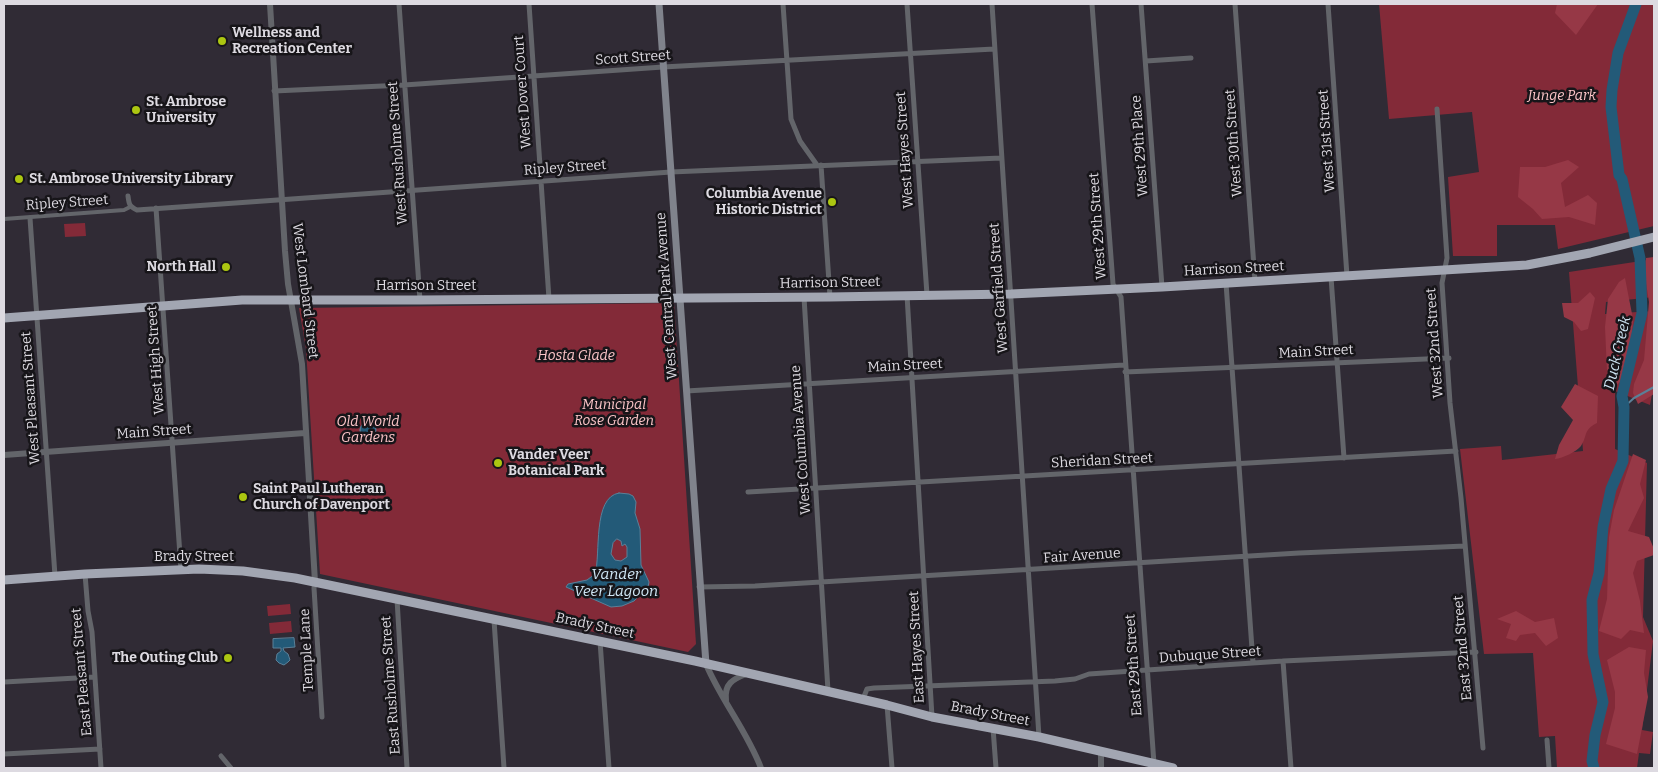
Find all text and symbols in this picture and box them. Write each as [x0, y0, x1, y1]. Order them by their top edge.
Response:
place label: Wellness and Recreation Center [232, 25, 352, 58]
marker: Wellness and Recreation Center [216, 35, 228, 47]
street label: West Dover Court [511, 35, 535, 149]
street label: Scott Street [595, 47, 671, 69]
street label: West Rusholme Street [385, 81, 411, 225]
street label: West 30th Street [1222, 88, 1246, 198]
park label: Junge Park [1528, 88, 1596, 104]
street label: West 31st Street [1315, 89, 1339, 193]
street label: West Hayes Street [893, 91, 917, 209]
place label: St. Ambrose University [146, 94, 226, 126]
street label: West 29th Place [1128, 95, 1152, 197]
marker: St. Ambrose University [130, 104, 142, 116]
street label: Ripley Street [523, 157, 607, 179]
place label: St. Ambrose University Library [29, 171, 233, 187]
street label: West 29th Street [1086, 172, 1110, 280]
marker: St. Ambrose University Library [13, 173, 25, 185]
place label: Columbia Avenue Historic District [706, 186, 822, 218]
street label: Ripley Street [25, 192, 109, 214]
marker: Columbia Avenue Historic District [826, 196, 838, 208]
street label: West Central Park Avenue [653, 212, 681, 380]
street label: West Lombard Street [288, 222, 322, 360]
street label: West Garfield Street [986, 222, 1012, 354]
street label: Harrison Street [1183, 258, 1285, 280]
place label: North Hall [146, 259, 216, 275]
marker: North Hall [220, 261, 232, 273]
street label: Harrison Street [780, 274, 880, 292]
street label: Harrison Street [376, 278, 476, 294]
street label: West 32nd Street [1423, 287, 1447, 399]
street label: West High Street [144, 305, 168, 415]
water label: Duck Creek [1601, 314, 1635, 392]
street label: West Pleasant Street [18, 331, 44, 465]
street label: Main Street [1278, 342, 1354, 362]
park label: Hosta Glade [537, 348, 615, 364]
street label: Main Street [867, 356, 943, 376]
street label: West Columbia Avenue [787, 365, 815, 515]
park label: Municipal Rose Garden [574, 397, 654, 430]
park label: Old World Gardens [336, 414, 400, 447]
street label: Main Street [116, 421, 192, 443]
place label: Vander Veer Botanical Park [508, 447, 604, 480]
street label: Sheridan Street [1051, 450, 1153, 472]
marker: Vander Veer Botanical Park [492, 457, 504, 469]
place label: Saint Paul Lutheran Church of Davenport [253, 481, 390, 514]
marker: Saint Paul Lutheran Church of Davenport [237, 491, 249, 503]
street label: Fair Avenue [1043, 545, 1121, 567]
street label: Brady Street [154, 549, 234, 565]
water label: Vander Veer Lagoon [574, 566, 658, 601]
street label: East Hayes Street [906, 590, 928, 704]
street label: East 32nd Street [1450, 595, 1476, 701]
street label: East Pleasant Street [68, 607, 96, 737]
street label: Temple Lane [296, 608, 318, 692]
street label: Brady Street [554, 609, 636, 643]
street label: East 29th Street [1122, 613, 1146, 717]
street label: East Rusholme Street [378, 615, 404, 755]
street label: Dubuque Street [1158, 643, 1262, 667]
place label: The Outing Club [112, 650, 218, 666]
marker: The Outing Club [222, 652, 234, 664]
street label: Brady Street [949, 698, 1031, 730]

